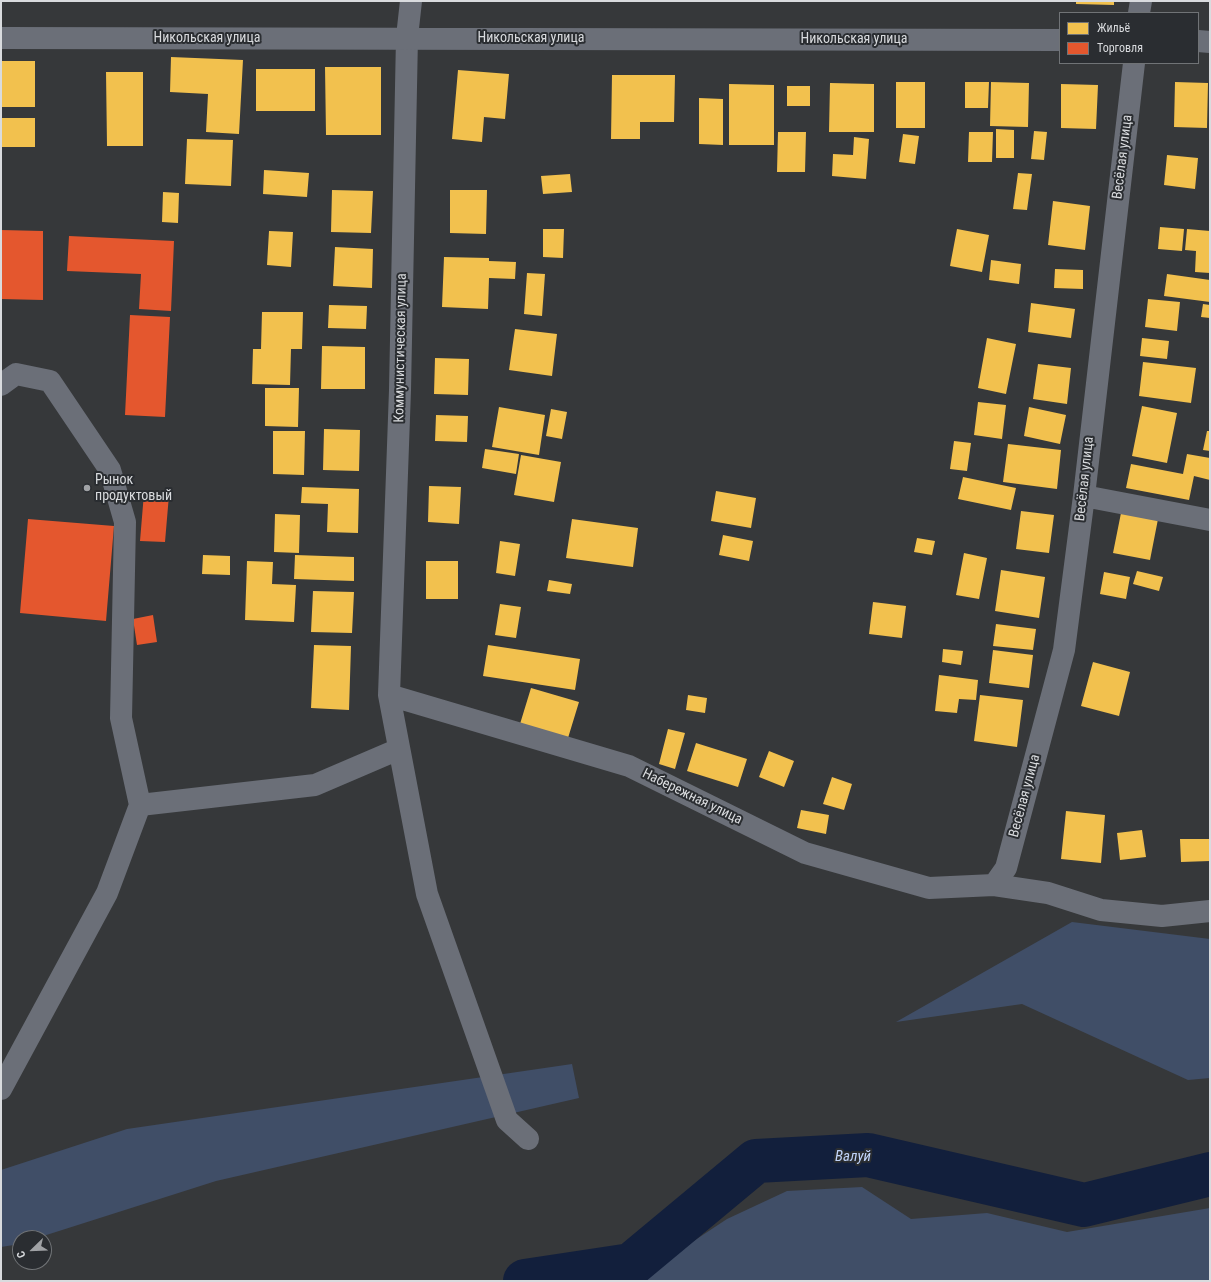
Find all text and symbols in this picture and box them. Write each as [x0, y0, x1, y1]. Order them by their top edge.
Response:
legend [1059, 12, 1199, 64]
text: Жильё [1097, 21, 1130, 35]
street label: Никольская улица [154, 30, 260, 46]
street label: Никольская улица [478, 30, 584, 46]
street label: Никольская улица [801, 31, 907, 47]
text: Торговля [1097, 41, 1143, 55]
street label: Весёлая улица [1109, 114, 1137, 200]
street label: Коммунистическая улица [391, 273, 411, 423]
street label: Весёлая улица [1072, 436, 1098, 522]
place label: Рынок продуктовый [95, 472, 172, 504]
marker: Рынок продуктовый [82, 483, 92, 493]
street label: Весёлая улица [1006, 753, 1044, 839]
street label: Набережная улица [639, 766, 745, 828]
water label: Валуй [835, 1148, 871, 1166]
north arrow [12, 1230, 52, 1270]
text: С [14, 1249, 29, 1260]

